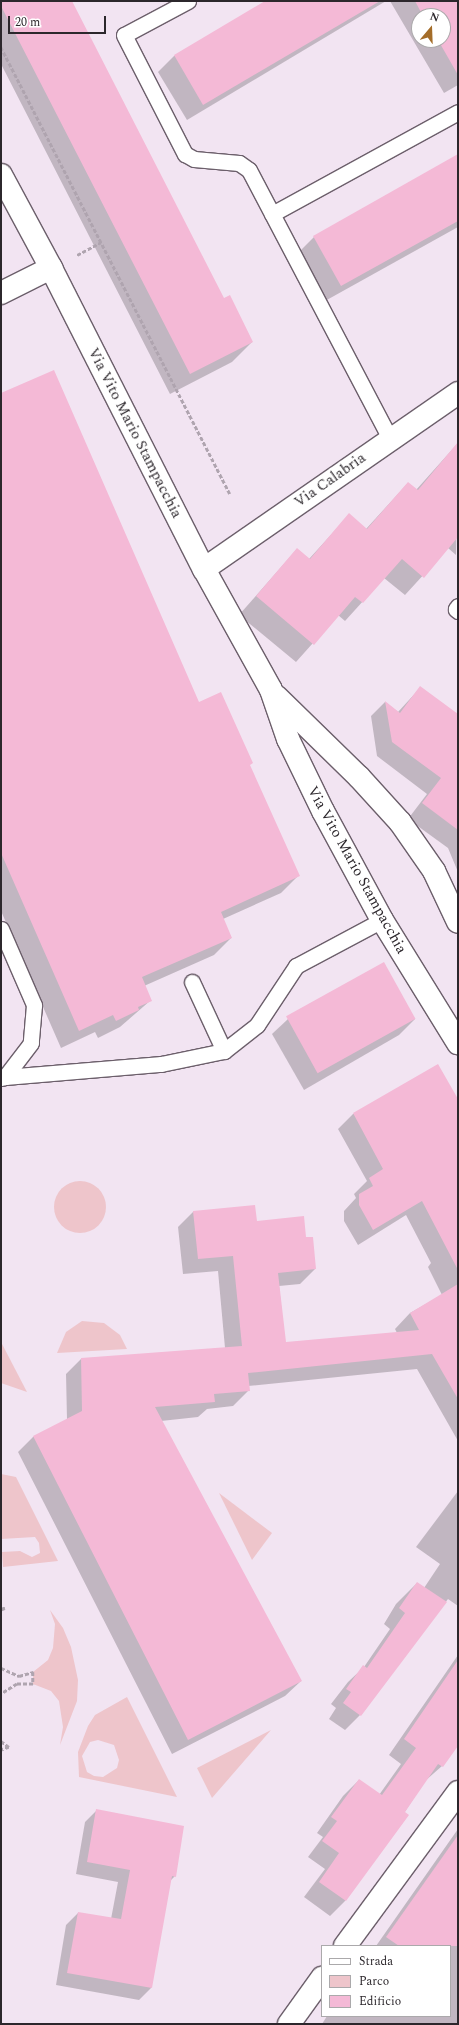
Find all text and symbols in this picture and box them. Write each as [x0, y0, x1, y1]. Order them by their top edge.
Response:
scale bar [10, 8, 108, 34]
north arrow [411, 8, 451, 48]
text: N [428, 8, 442, 27]
text: 20 m [15, 13, 40, 32]
street label: Via Vito Mario Stampacchia [84, 345, 186, 521]
street label: Via Calabria [291, 449, 369, 511]
street label: Via Vito Mario Stampacchia [303, 783, 411, 957]
legend [321, 1945, 451, 2017]
text: Strada [359, 1952, 393, 1971]
text: Parco [359, 1972, 389, 1991]
text: Edificio [359, 1992, 401, 2011]

